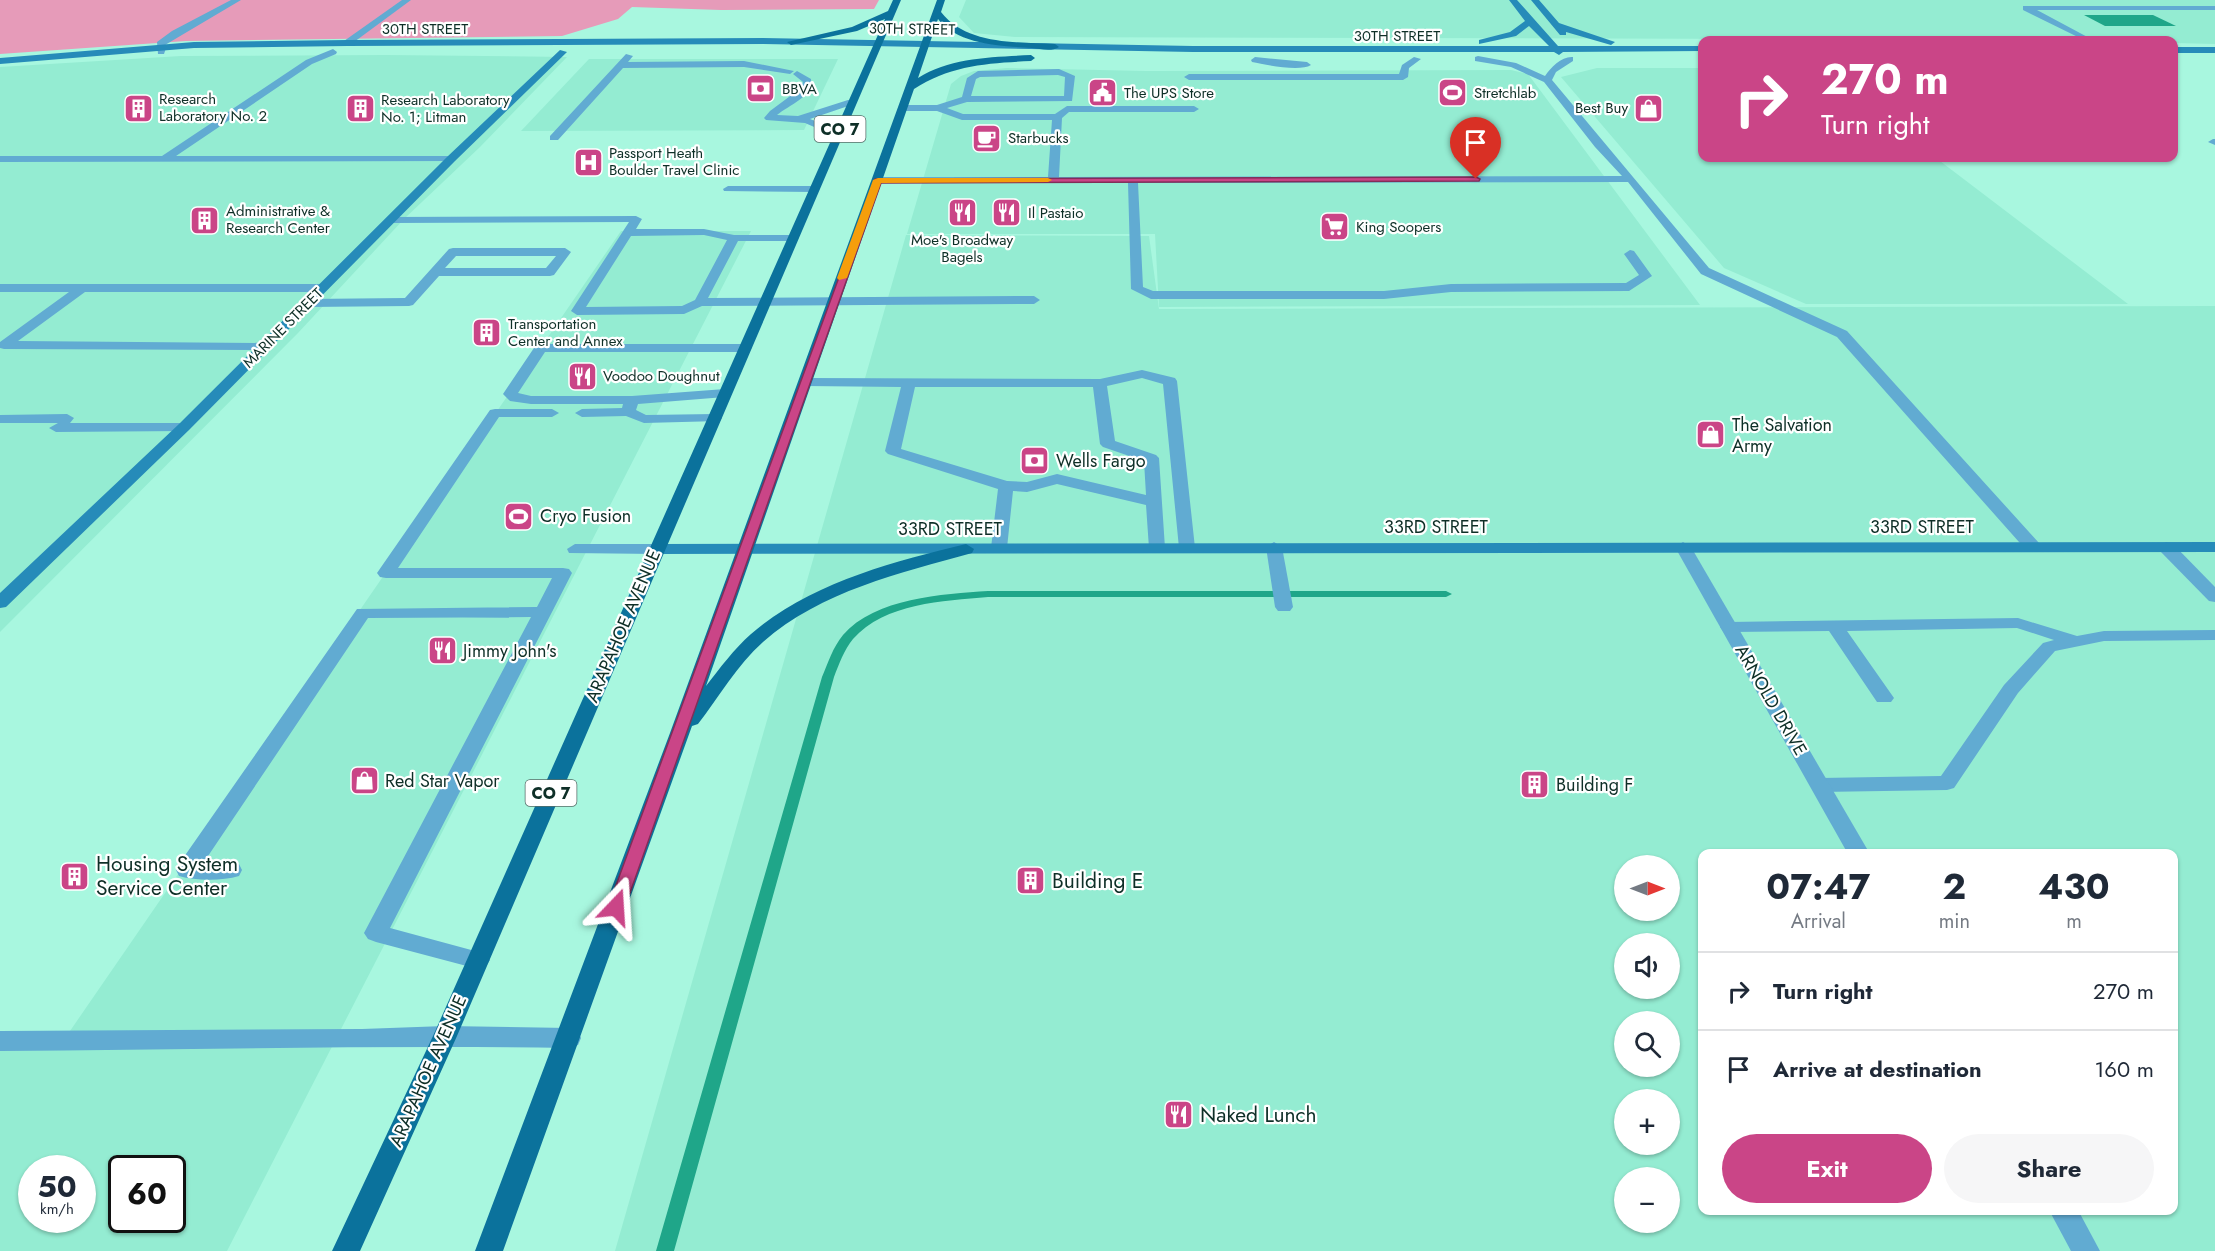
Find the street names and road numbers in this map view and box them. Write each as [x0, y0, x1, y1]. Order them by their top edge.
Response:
street label: 30TH STREET [869, 17, 955, 41]
street label: 30TH STREET [382, 18, 468, 40]
street label: 30TH STREET [1354, 25, 1440, 47]
road number: CO 7 [814, 116, 866, 142]
street label: MARINE STREET [238, 283, 328, 373]
street label: 33RD STREET [1384, 514, 1489, 540]
street label: 33RD STREET [1870, 514, 1975, 540]
street label: 33RD STREET [898, 516, 1003, 542]
street label: ARAPAHOE AVENUE [579, 546, 667, 706]
street label: ARNOLD DRIVE [1729, 640, 1813, 760]
road number: CO 7 [526, 780, 576, 806]
street label: ARAPAHOE AVENUE [383, 991, 473, 1151]

